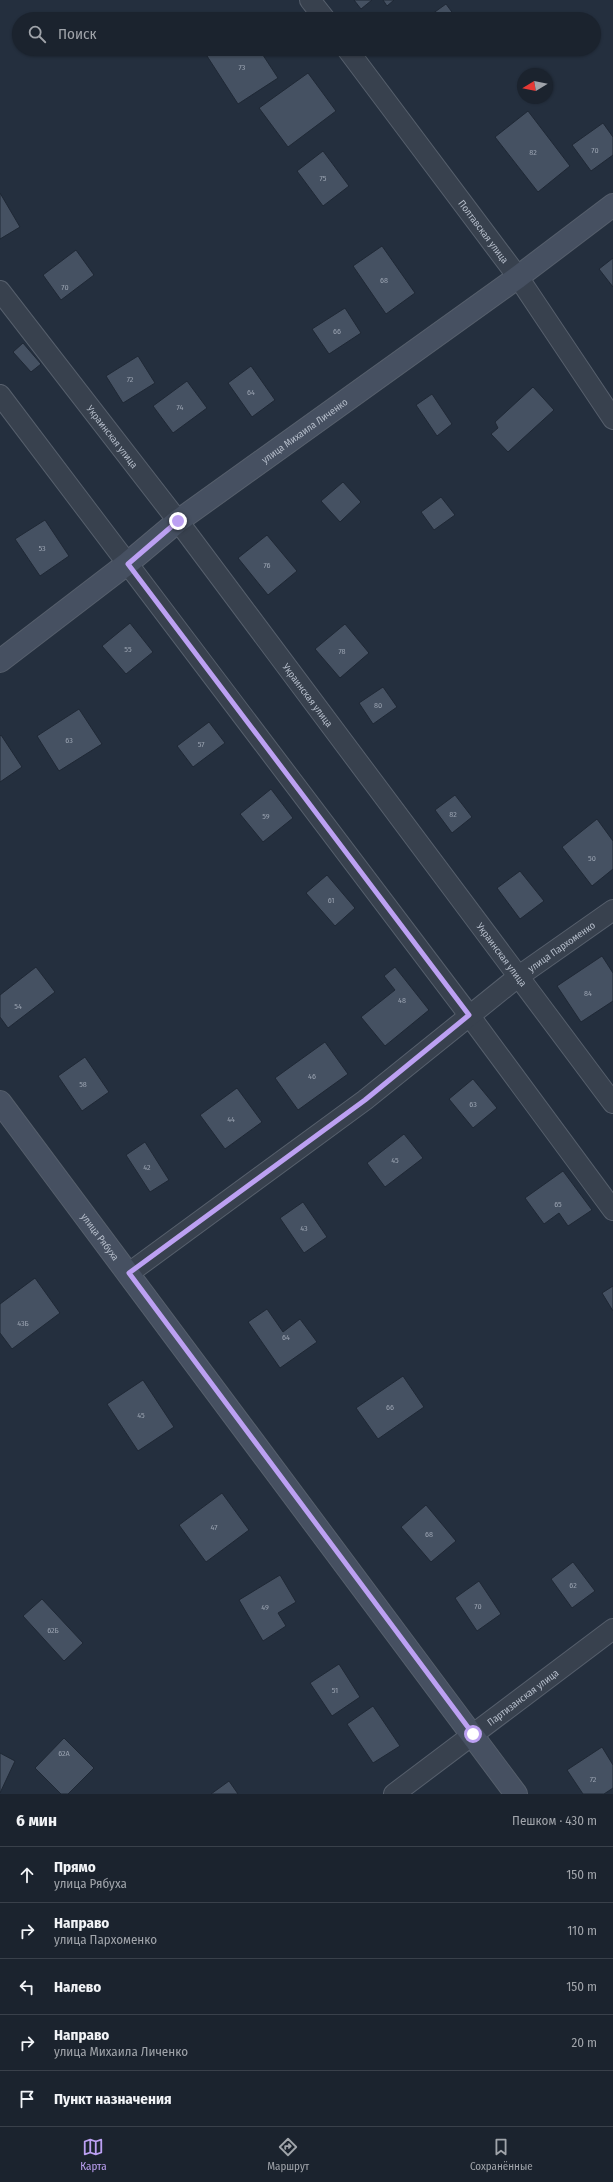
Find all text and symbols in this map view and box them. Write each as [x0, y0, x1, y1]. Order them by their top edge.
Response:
search box [12, 12, 601, 56]
icon: search [26, 23, 48, 45]
text: Поиск [58, 25, 96, 43]
house number: 73 [239, 63, 246, 72]
north arrow [517, 68, 553, 104]
house number: 70 [591, 146, 599, 155]
house number: 82 [529, 148, 537, 157]
house number: 75 [320, 174, 327, 183]
street label: Полтавская улица [455, 198, 511, 266]
house number: 68 [380, 276, 388, 285]
house number: 70 [61, 283, 69, 292]
house number: 66 [333, 327, 341, 336]
house number: 72 [127, 375, 134, 384]
house number: 64 [247, 388, 255, 397]
street label: улица Михаила Личенко [259, 396, 350, 466]
street label: Украинская улица [83, 402, 140, 471]
house number: 74 [177, 403, 184, 412]
route end [169, 512, 187, 530]
house number: 53 [38, 544, 46, 553]
house number: 76 [263, 561, 271, 570]
house number: 55 [124, 645, 132, 654]
house number: 78 [338, 647, 346, 656]
street label: Украинская улица [279, 661, 335, 730]
house number: 80 [374, 701, 382, 710]
house number: 63 [65, 736, 73, 745]
house number: 57 [198, 740, 205, 749]
house number: 82 [449, 810, 457, 819]
house number: 59 [262, 812, 270, 821]
house number: 50 [588, 854, 596, 863]
house number: 61 [328, 896, 334, 905]
street label: улица Пархоменко [526, 919, 598, 975]
street label: Украинская улица [473, 920, 529, 989]
house number: 84 [584, 989, 592, 998]
house number: 48 [398, 996, 406, 1005]
house number: 54 [14, 1002, 22, 1011]
house number: 46 [308, 1072, 316, 1081]
house number: 58 [79, 1080, 87, 1089]
house number: 63 [469, 1100, 477, 1109]
house number: 44 [227, 1115, 235, 1124]
house number: 45 [391, 1156, 399, 1165]
house number: 42 [143, 1163, 151, 1172]
house number: 65 [554, 1200, 562, 1209]
street label: улица Рябуха [78, 1211, 121, 1263]
house number: 43 [300, 1224, 308, 1233]
house number: 43Б [17, 1319, 29, 1328]
house number: 64 [282, 1333, 290, 1342]
house number: 66 [386, 1403, 394, 1412]
house number: 45 [137, 1411, 145, 1420]
house number: 47 [211, 1523, 218, 1532]
house number: 68 [425, 1530, 433, 1539]
house number: 62 [569, 1581, 577, 1590]
house number: 70 [474, 1602, 482, 1611]
house number: 49 [261, 1603, 269, 1612]
house number: 62Б [47, 1626, 59, 1635]
street label: Партизанская улица [485, 1667, 561, 1729]
house number: 51 [332, 1686, 338, 1695]
route start [464, 1725, 482, 1743]
house number: 62А [58, 1749, 71, 1758]
house number: 72 [590, 1775, 597, 1784]
text: 6 мин [16, 1810, 57, 1831]
text: Пешком · 430 m [512, 1813, 597, 1828]
text: Прямо [54, 1858, 96, 1876]
icon: ahead [16, 1864, 38, 1886]
text: 150 m [566, 1867, 597, 1882]
text: улица Рябуха [54, 1876, 127, 1891]
text: Направо [54, 1914, 109, 1932]
icon: right [16, 1920, 38, 1942]
text: 110 m [567, 1923, 597, 1938]
text: улица Пархоменко [54, 1932, 157, 1947]
icon: left [16, 1976, 38, 1998]
text: Налево [54, 1978, 101, 1996]
text: 150 m [566, 1979, 597, 1994]
text: Направо [54, 2026, 109, 2044]
icon: right [16, 2032, 38, 2054]
text: 20 m [571, 2035, 597, 2050]
text: улица Михаила Личенко [54, 2044, 188, 2059]
icon: arrive [16, 2088, 38, 2110]
text: Пункт назначения [54, 2090, 172, 2108]
tab: Карта [80, 2136, 107, 2173]
tab: Маршрут [267, 2136, 309, 2173]
tab: Сохранённые [470, 2136, 533, 2173]

